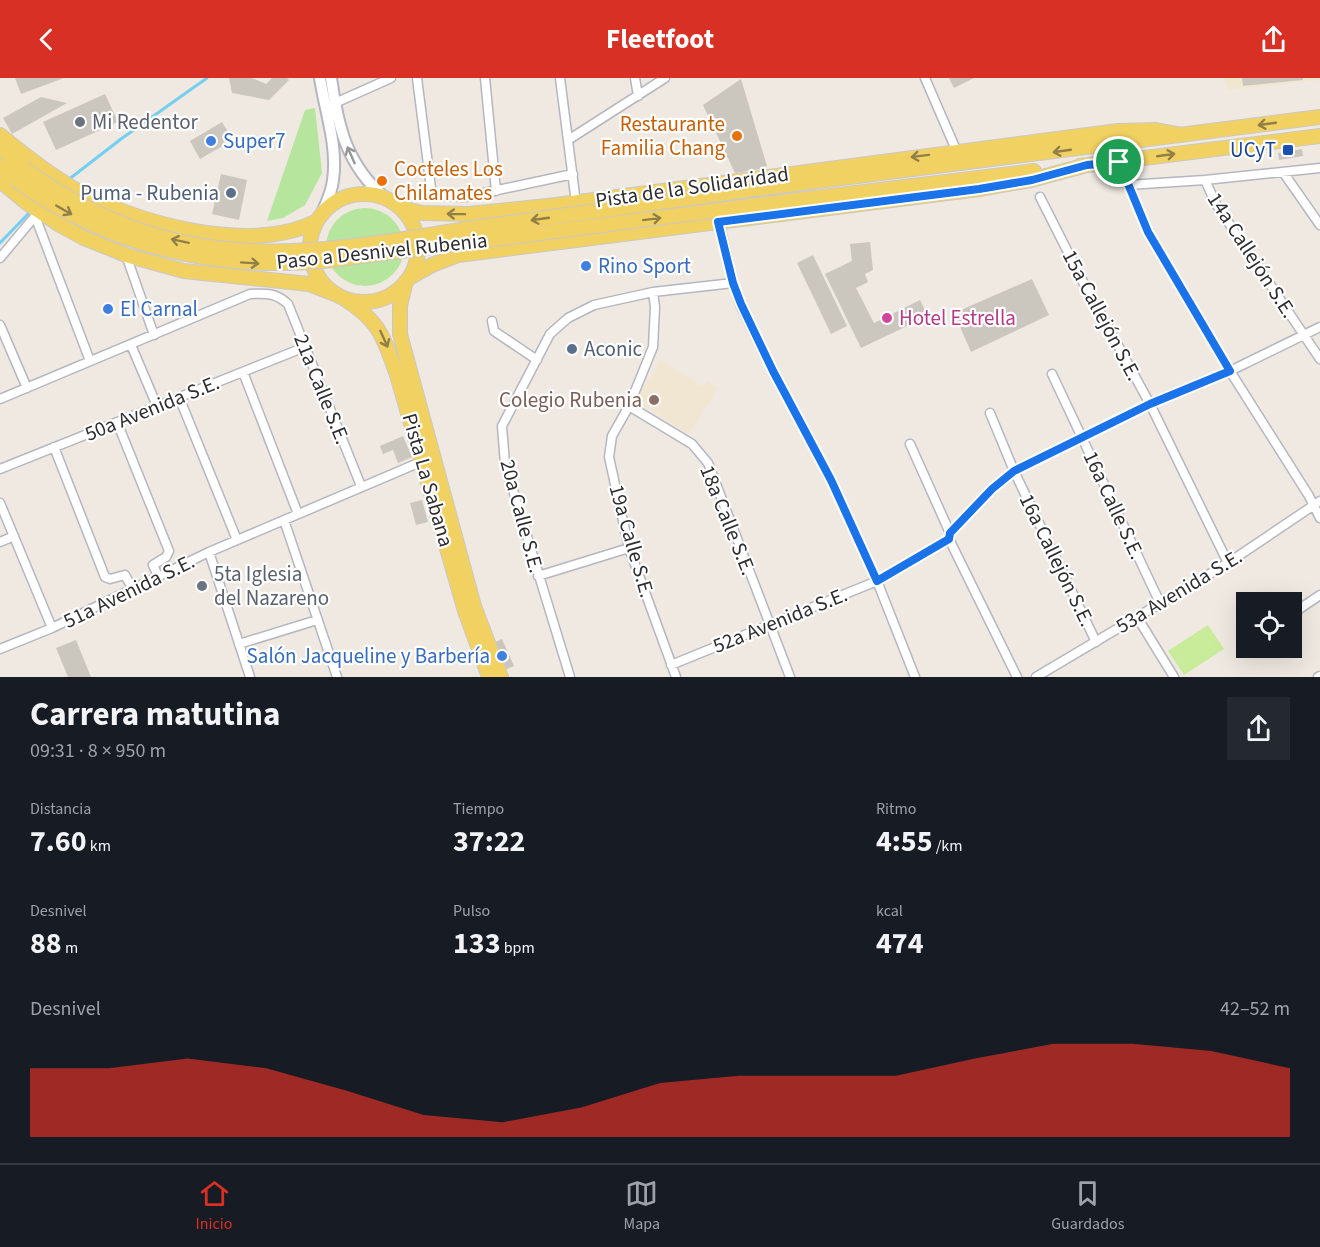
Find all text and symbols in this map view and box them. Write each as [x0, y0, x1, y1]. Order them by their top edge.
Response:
text: Fleetfoot [606, 20, 714, 59]
icon: back [30, 23, 63, 56]
icon: share [1257, 23, 1290, 56]
place label: Mi Redentor [92, 107, 199, 137]
place label: Restaurante Familia Chang [601, 109, 725, 163]
marker: Mi Redentor [73, 115, 87, 129]
one-way arrow [1258, 119, 1278, 130]
place label: Super7 [223, 126, 285, 156]
marker: Restaurante Familia Chang [730, 129, 744, 143]
marker: Super7 [204, 134, 218, 148]
place label: UCyT [1230, 135, 1276, 165]
pin [1093, 136, 1144, 187]
marker: UCyT [1281, 143, 1295, 157]
icon: arrive [1102, 145, 1135, 178]
one-way arrow [1053, 146, 1072, 157]
one-way arrow [345, 147, 356, 165]
one-way arrow [1156, 149, 1175, 160]
one-way arrow [911, 151, 930, 162]
place label: Cocteles Los Chilamates [394, 154, 503, 208]
street label: Pista de la Solidaridad [593, 159, 791, 215]
marker: Cocteles Los Chilamates [375, 174, 389, 188]
place label: Puma - Rubenia [80, 178, 219, 208]
marker: Puma - Rubenia [224, 186, 238, 200]
street label: 14a Callejón S.E. [1200, 186, 1304, 324]
one-way arrow [55, 205, 72, 217]
one-way arrow [446, 208, 466, 219]
one-way arrow [530, 213, 550, 224]
one-way arrow [642, 213, 662, 224]
street label: Paso a Desnivel Rubenia [275, 225, 489, 277]
one-way arrow [170, 235, 189, 247]
street label: 15a Callejón S.E. [1055, 244, 1149, 386]
place label: Rino Sport [598, 251, 691, 281]
one-way arrow [240, 258, 259, 269]
marker: Rino Sport [579, 259, 593, 273]
place label: El Carnal [120, 294, 198, 324]
marker: El Carnal [101, 302, 115, 316]
place label: Hotel Estrella [899, 303, 1016, 333]
marker: Hotel Estrella [880, 311, 894, 325]
street label: 21a Calle S.E. [286, 329, 358, 449]
one-way arrow [378, 329, 390, 347]
place label: Aconic [584, 334, 643, 364]
marker: Aconic [565, 342, 579, 356]
street label: 50a Avenida S.E. [80, 367, 224, 449]
place label: Colegio Rubenia [499, 385, 642, 415]
marker: Colegio Rubenia [647, 393, 661, 407]
street label: Pista La Sabana [395, 410, 461, 550]
street label: 16a Calle S.E. [1076, 446, 1152, 564]
street label: 20a Calle S.E. [492, 456, 552, 576]
street label: 18a Calle S.E. [692, 460, 764, 580]
street label: 19a Calle S.E. [602, 481, 662, 601]
street label: 16a Callejón S.E. [1012, 489, 1102, 631]
street label: 53a Avenida S.E. [1110, 541, 1248, 641]
street label: 51a Avenida S.E. [58, 546, 200, 636]
place label: 5ta Iglesia del Nazareno [214, 559, 329, 613]
marker: 5ta Iglesia del Nazareno [195, 579, 209, 593]
street label: 52a Avenida S.E. [708, 579, 852, 661]
map controls [1236, 592, 1302, 658]
button: locate [1236, 592, 1302, 658]
place label: Salón Jacqueline y Barbería [247, 641, 490, 671]
marker: Salón Jacqueline y Barbería [495, 649, 509, 663]
text: Carrera matutina [30, 691, 280, 738]
button: share [1227, 697, 1290, 760]
text: 09:31 · 8 × 950 m [30, 737, 166, 765]
text: Distancia [30, 798, 91, 820]
text: Tiempo [453, 798, 504, 820]
text: Ritmo [876, 798, 916, 820]
text: 7.60 [30, 820, 87, 863]
text: 37:22 [453, 820, 525, 863]
text: 4:55 [876, 820, 933, 863]
text: km [87, 835, 111, 857]
text: /km [933, 835, 963, 857]
text: Desnivel [30, 900, 87, 922]
text: Pulso [453, 900, 490, 922]
text: kcal [876, 900, 903, 922]
text: 88 [30, 922, 62, 965]
text: 133 [453, 922, 501, 965]
text: 474 [876, 922, 924, 965]
text: m [62, 937, 78, 959]
text: bpm [501, 937, 535, 959]
text: Desnivel [30, 995, 101, 1023]
text: 42–52 m [1220, 995, 1290, 1023]
tab: Inicio [196, 1177, 232, 1235]
tab: Mapa [624, 1177, 660, 1235]
tab: Guardados [1051, 1177, 1124, 1235]

